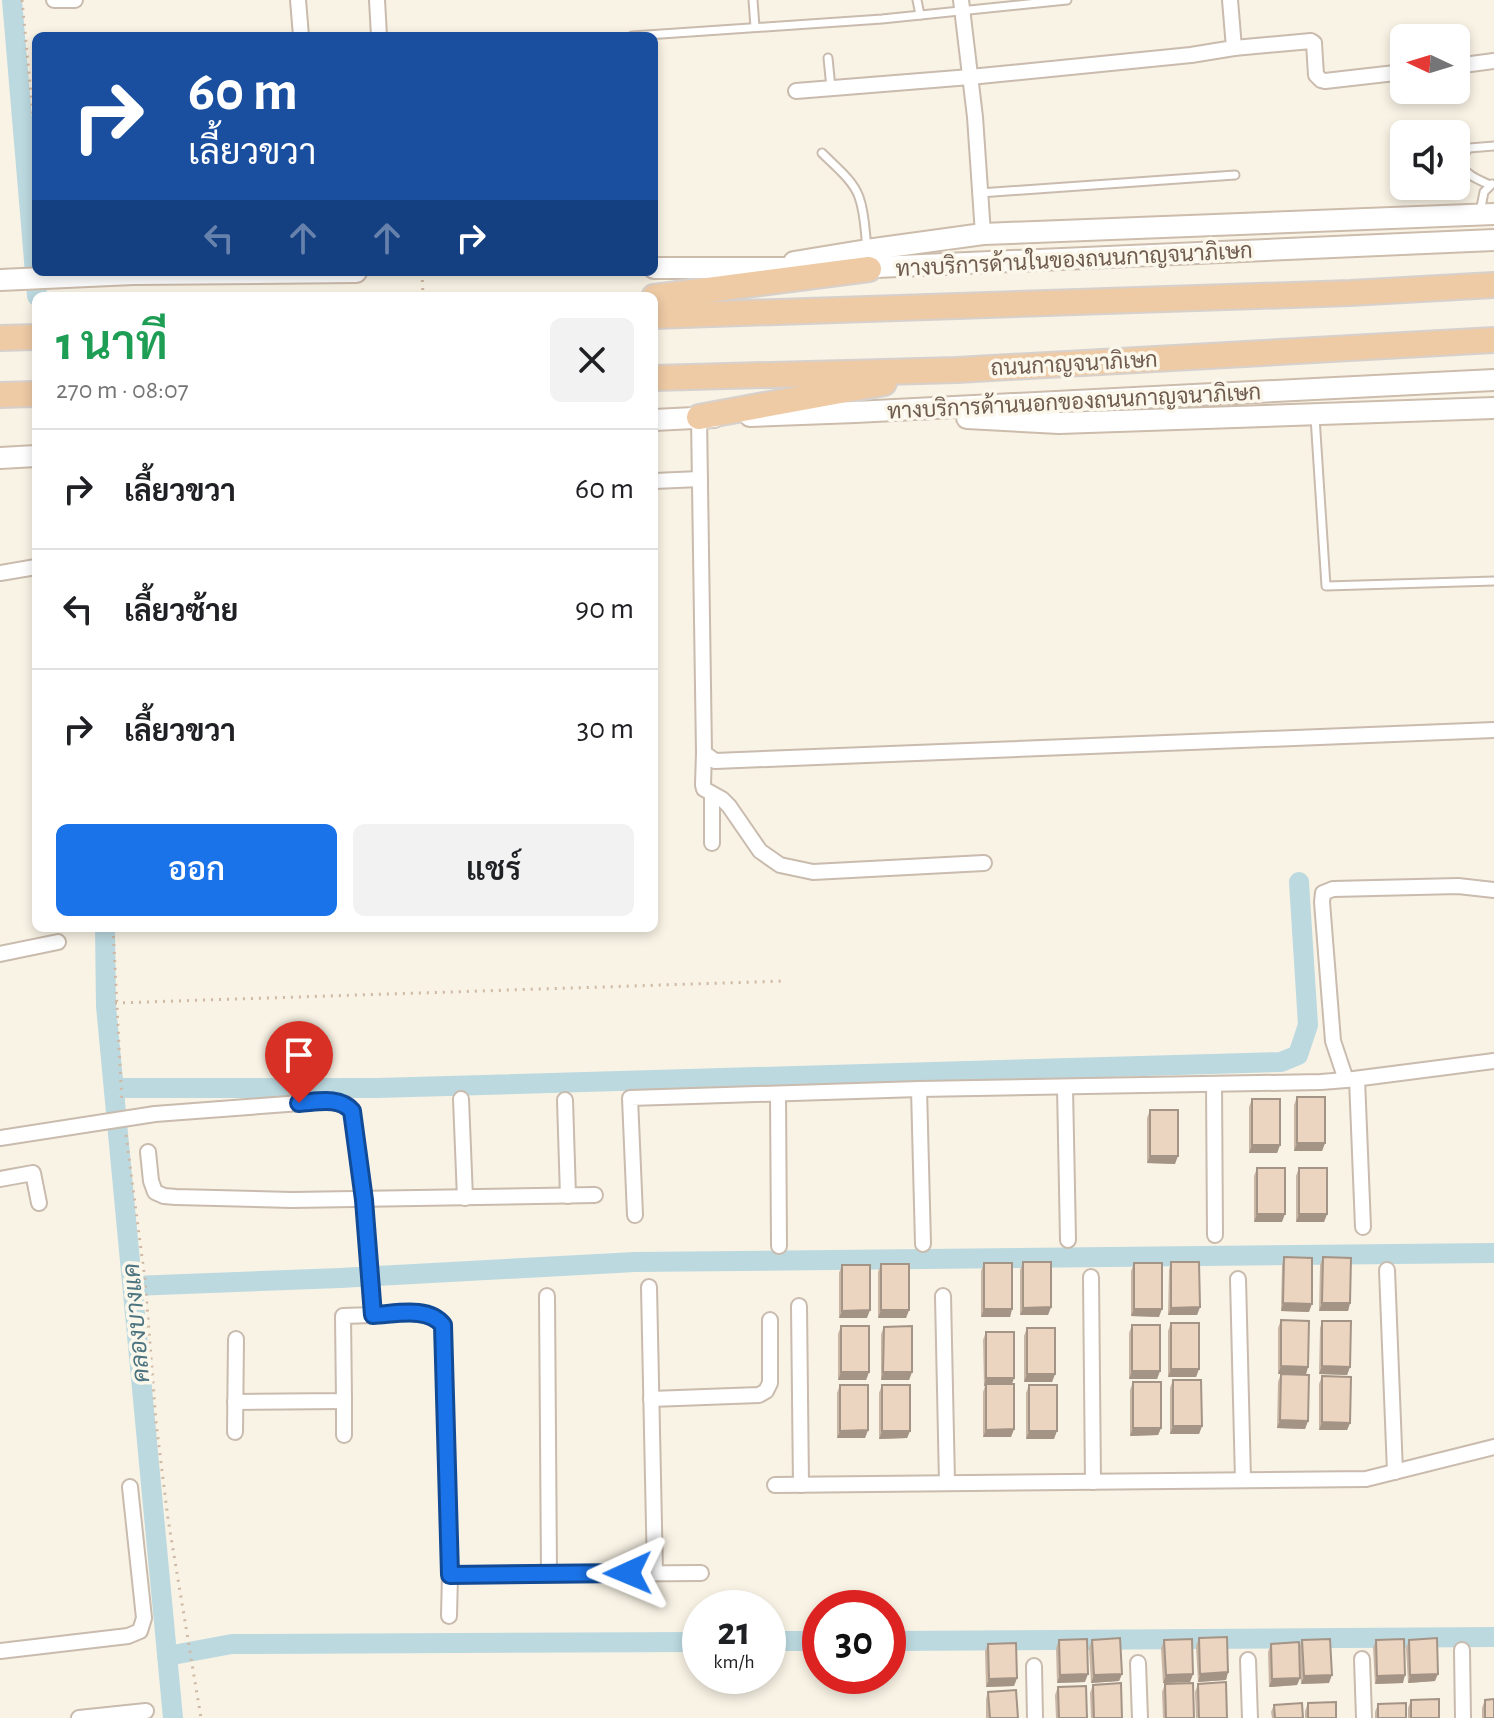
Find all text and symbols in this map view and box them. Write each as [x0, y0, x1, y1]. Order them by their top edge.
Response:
north arrow [1390, 24, 1470, 104]
map controls [1390, 24, 1470, 200]
icon: right [56, 64, 160, 168]
text: 60 m [188, 64, 298, 120]
button: sound [1390, 120, 1470, 200]
text: เลี้ยวขวา [188, 135, 316, 171]
icon: left [197, 216, 241, 260]
icon: ahead [281, 216, 325, 260]
icon: ahead [365, 216, 409, 260]
icon: right [449, 216, 493, 260]
street label: ทางบริการด้านในของถนนกาญจนาภิเษก [895, 236, 1253, 282]
button: close [550, 318, 634, 402]
text: 1 นาที [56, 321, 168, 369]
street label: ถนนกาญจนาภิเษก [990, 346, 1158, 381]
text: 270 m · 08:07 [56, 377, 189, 403]
street label: ทางบริการด้านนอกของถนนกาญจนาภิเษก [886, 377, 1262, 425]
icon: right [56, 467, 100, 511]
text: 60 m [575, 474, 634, 504]
text: เลี้ยวขวา [124, 477, 236, 507]
icon: left [56, 587, 100, 631]
text: 90 m [575, 594, 634, 624]
text: เลี้ยวซ้าย [124, 597, 238, 627]
icon: right [56, 707, 100, 751]
text: 30 m [577, 714, 634, 744]
text: เลี้ยวขวา [124, 717, 236, 747]
button: ออก [56, 824, 337, 916]
button: แชร์ [353, 824, 634, 916]
pin [265, 1021, 333, 1103]
icon: arrive [277, 1033, 321, 1077]
water label: คลองบางแค [120, 1262, 154, 1384]
position arrow [586, 1531, 670, 1615]
speed limit sign: 30 [802, 1590, 906, 1694]
text: 21 [717, 1612, 751, 1652]
text: km/h [713, 1652, 755, 1672]

